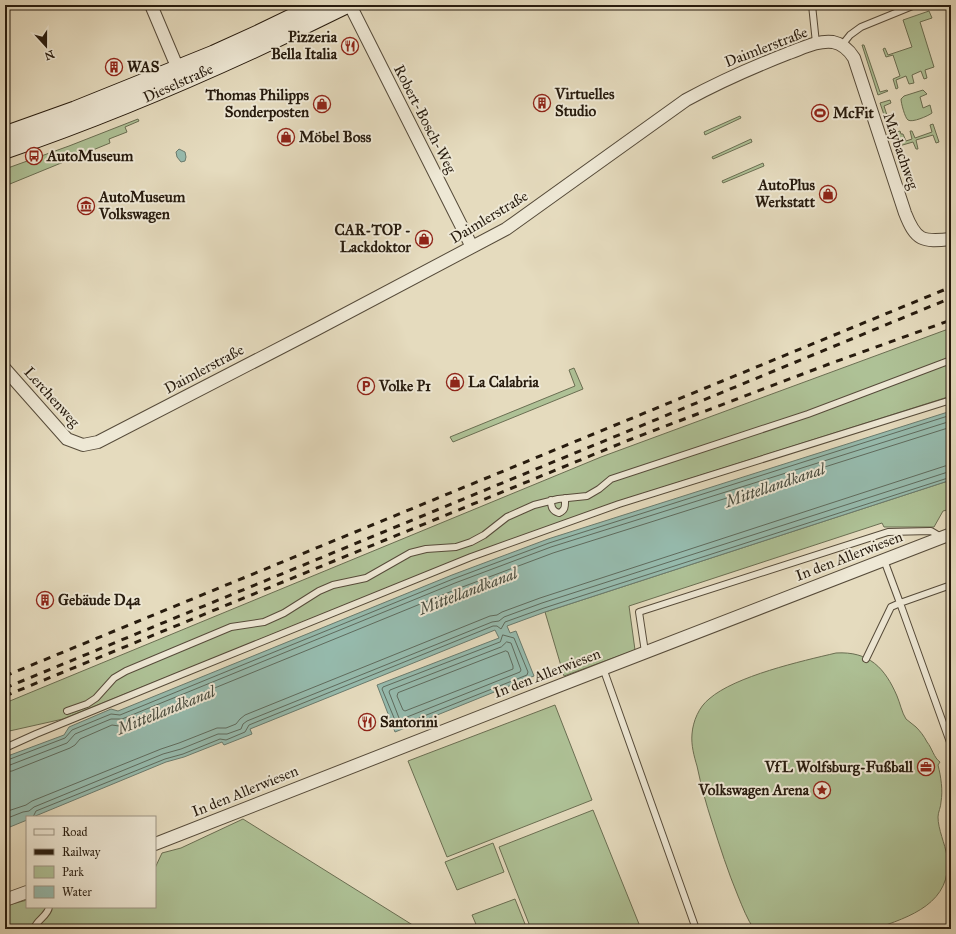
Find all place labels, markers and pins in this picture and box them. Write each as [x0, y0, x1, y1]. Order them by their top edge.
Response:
place label: Pizzeria Bella Italia [271, 28, 338, 63]
restaurant icon: Pizzeria Bella Italia [340, 36, 360, 56]
building icon: WAS [104, 57, 124, 77]
place label: WAS [127, 58, 160, 76]
place label: Virtuelles Studio [554, 85, 615, 120]
place label: Thomas Philipps Sonderposten [204, 86, 310, 122]
building icon: Virtuelles Studio [532, 93, 552, 113]
shop icon: Thomas Philipps Sonderposten [312, 94, 332, 114]
sports icon: McFit [810, 103, 830, 123]
place label: McFit [833, 104, 874, 122]
shop icon: Möbel Boss [276, 127, 296, 147]
place label: Möbel Boss [299, 128, 372, 146]
bus stop icon: AutoMuseum [24, 146, 44, 166]
place label: AutoMuseum [46, 147, 134, 165]
place label: AutoPlus Werkstatt [755, 176, 816, 211]
shop icon: AutoPlus Werkstatt [818, 184, 838, 204]
place label: AutoMuseum Volkswagen [98, 188, 186, 224]
museum icon: AutoMuseum Volkswagen [76, 196, 96, 216]
place label: CAR-TOP - Lackdoktor [334, 221, 411, 256]
shop icon: CAR-TOP - Lackdoktor [414, 229, 434, 249]
shop icon: La Calabria [445, 372, 465, 392]
place label: La Calabria [468, 373, 540, 391]
parking icon: Volke P1 [356, 376, 376, 396]
place label: Volke P1 [378, 377, 431, 395]
building icon: Gebäude D4a [35, 590, 55, 610]
place label: Gebäude D4a [58, 591, 141, 610]
restaurant icon: Santorini [357, 712, 377, 732]
place label: Santorini [380, 713, 439, 731]
office icon: VfL Wolfsburg-Fußball [916, 757, 936, 777]
place label: VfL Wolfsburg-Fußball [764, 758, 914, 777]
place icon: Volkswagen Arena [812, 780, 832, 800]
place label: Volkswagen Arena [697, 781, 810, 800]

